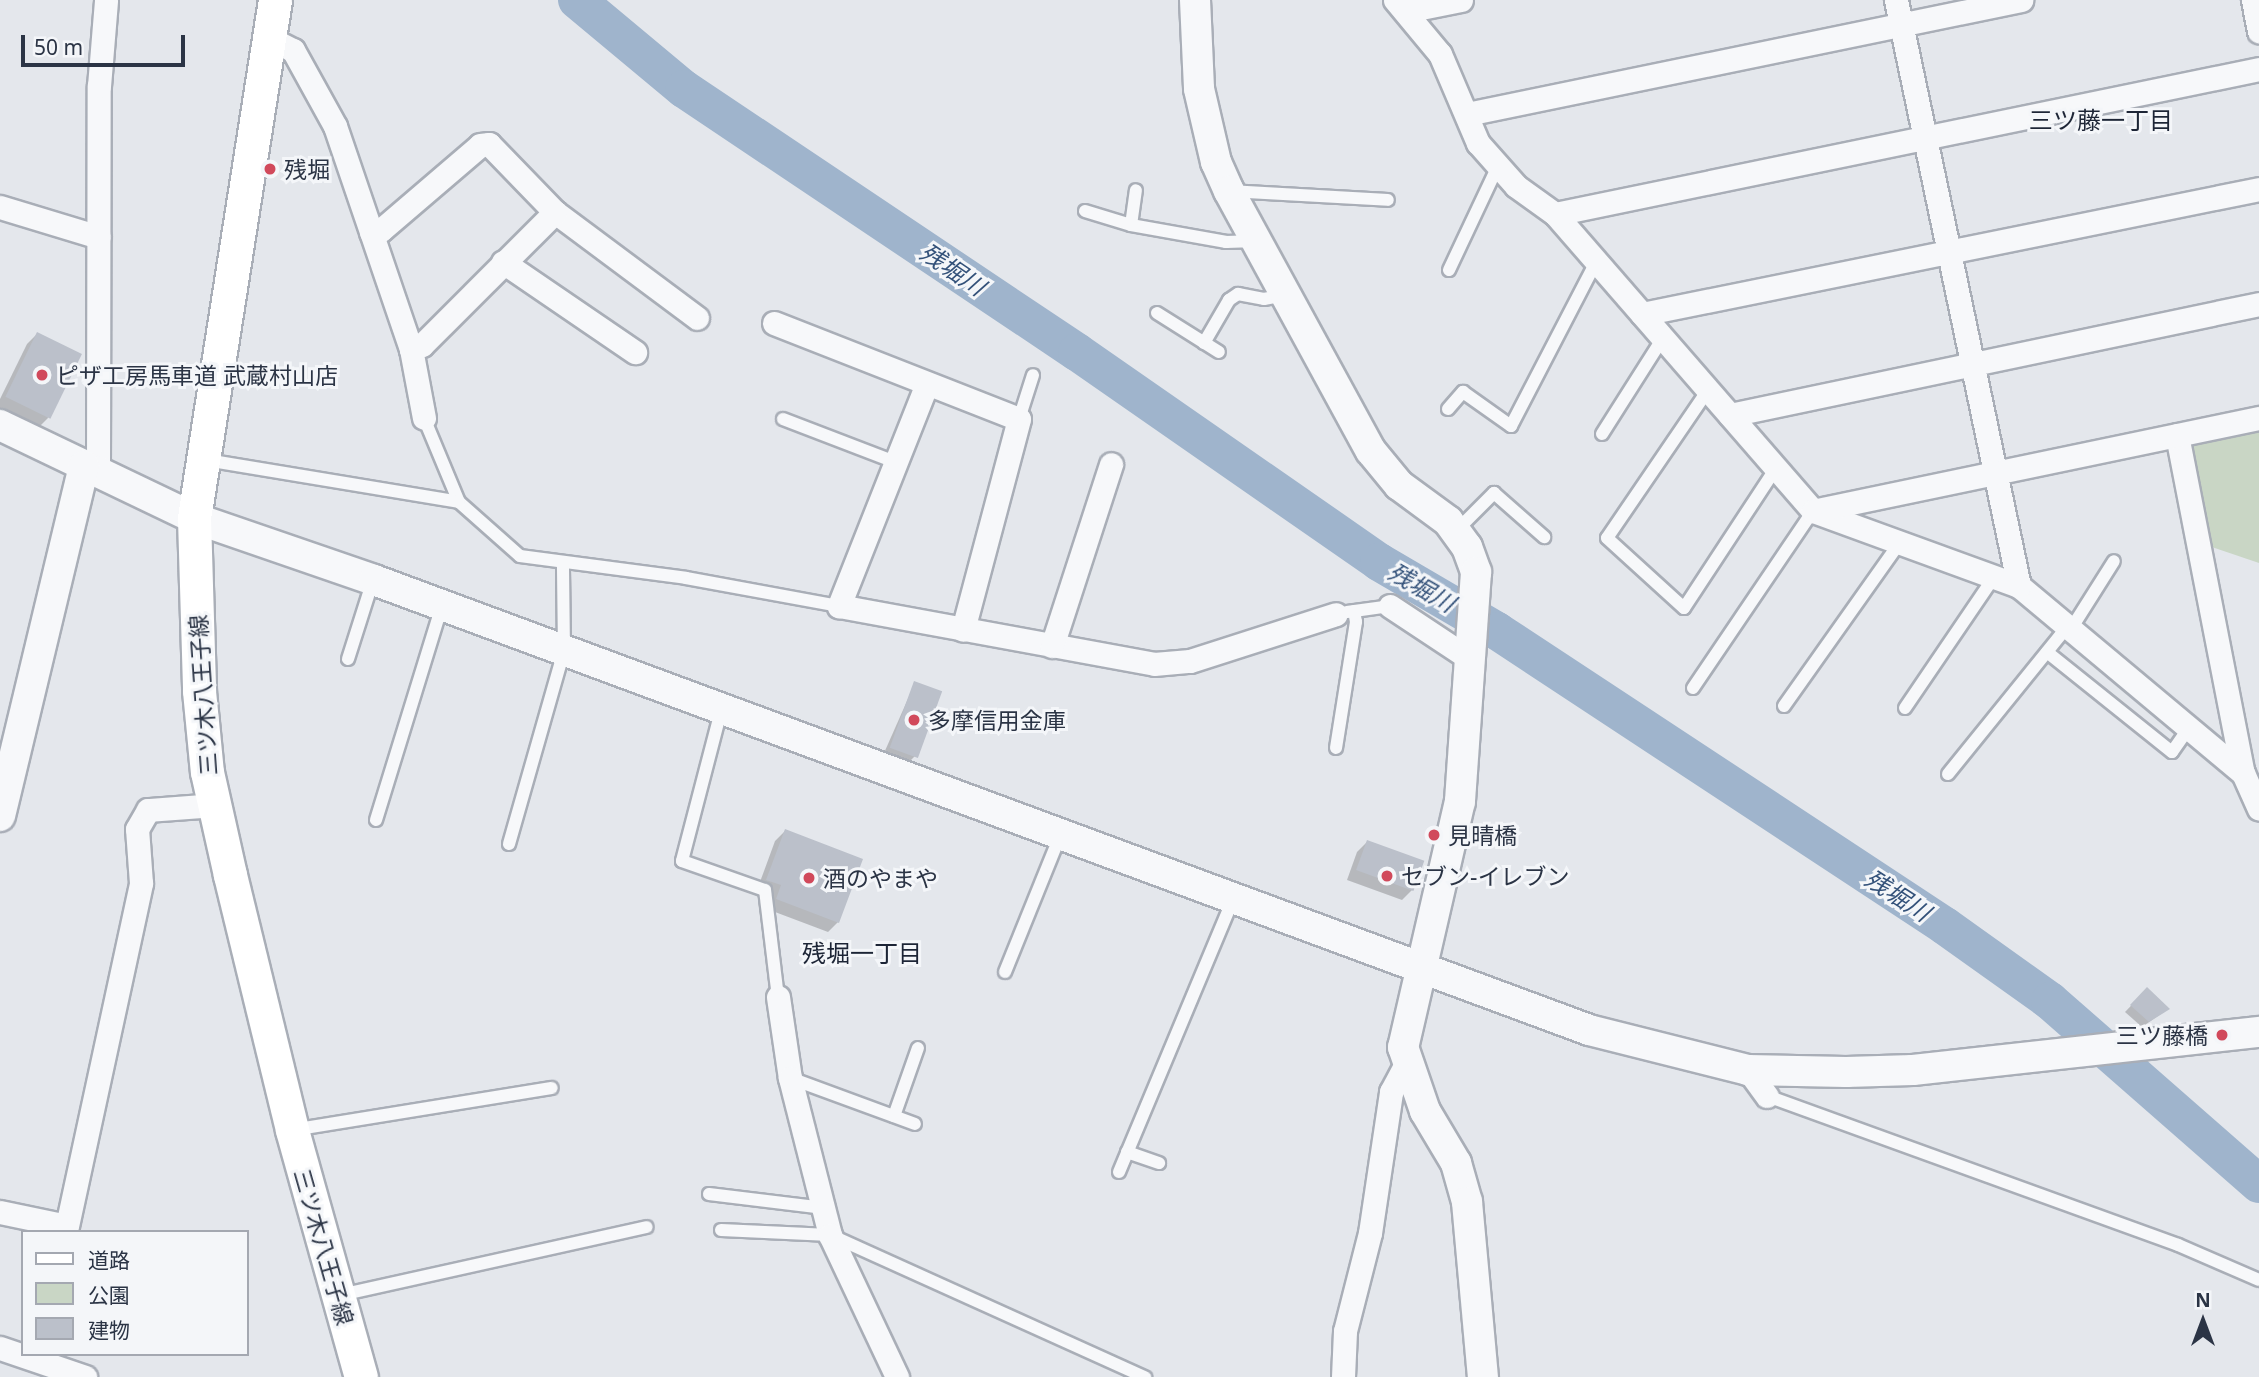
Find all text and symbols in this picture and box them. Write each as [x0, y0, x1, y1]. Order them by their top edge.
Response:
scale bar [24, 21, 189, 65]
text: 50 m [34, 33, 83, 61]
district label: 三ツ藤一丁目 [2029, 106, 2173, 134]
place label: 残堀 [284, 155, 330, 183]
marker: 残堀 [262, 161, 278, 177]
water label: 残堀川 [915, 237, 991, 301]
place label: ピザ工房馬車道 武蔵村山店 [56, 361, 338, 389]
marker: ピザ工房馬車道 武蔵村山店 [34, 367, 50, 383]
water label: 残堀川 [1384, 557, 1460, 617]
street label: 三ツ木八王子線 [184, 614, 222, 776]
place label: 多摩信用金庫 [928, 706, 1066, 734]
marker: 多摩信用金庫 [906, 712, 922, 728]
place label: 見晴橋 [1448, 821, 1517, 849]
marker: 見晴橋 [1426, 827, 1442, 843]
place label: セブン-イレブン [1401, 862, 1569, 890]
water label: 残堀川 [1860, 863, 1936, 927]
place label: 酒のやまや [823, 864, 938, 892]
marker: セブン-イレブン [1379, 868, 1395, 884]
marker: 酒のやまや [801, 870, 817, 886]
district label: 残堀一丁目 [802, 939, 922, 967]
place label: 三ツ藤橋 [2116, 1021, 2208, 1049]
marker: 三ツ藤橋 [2214, 1027, 2230, 1043]
street label: 三ツ木八王子線 [289, 1166, 359, 1328]
legend [21, 1230, 248, 1356]
text: 道路 [88, 1246, 130, 1274]
text: 公園 [88, 1281, 130, 1309]
north arrow [2168, 1286, 2238, 1356]
text: N [2195, 1287, 2211, 1313]
text: 建物 [88, 1316, 130, 1344]

